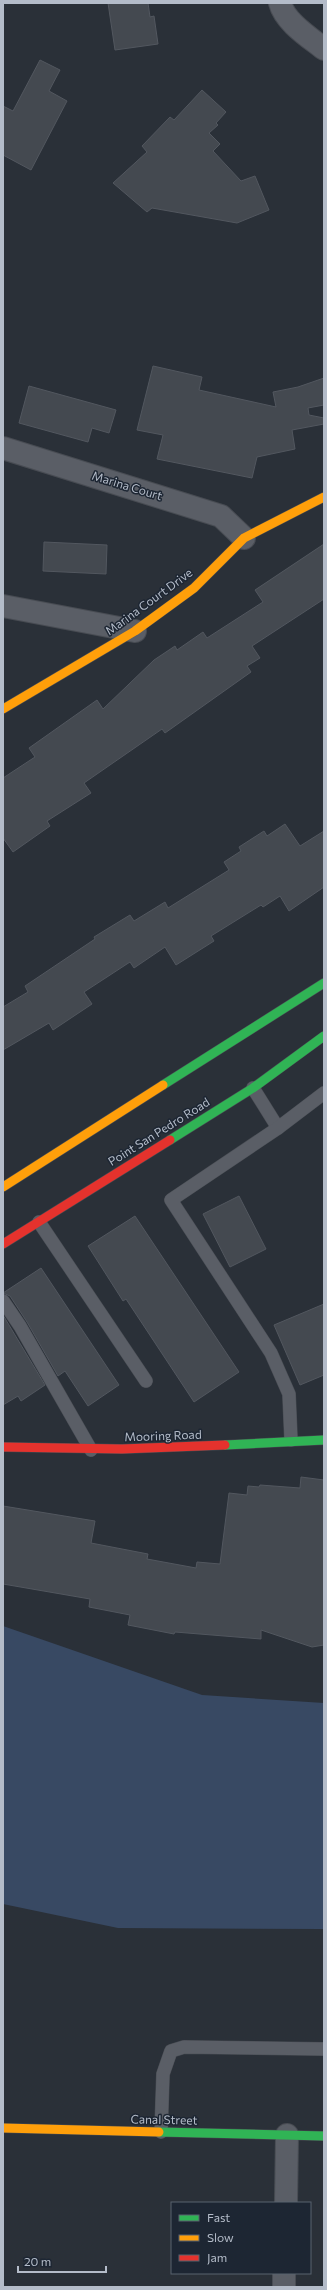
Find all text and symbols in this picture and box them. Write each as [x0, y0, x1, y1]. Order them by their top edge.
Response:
street label: Marina Court [90, 468, 164, 502]
street label: Marina Court Drive [102, 565, 195, 637]
street label: Point San Pedro Road [105, 1094, 212, 1168]
street label: Mooring Road [124, 1427, 202, 1443]
street label: Canal Street [130, 2111, 198, 2127]
legend [171, 2202, 311, 2274]
text: Fast [207, 2210, 230, 2224]
text: Slow [207, 2230, 234, 2244]
scale bar [18, 2248, 106, 2274]
text: Jam [207, 2250, 227, 2265]
text: 20 m [24, 2254, 51, 2268]

